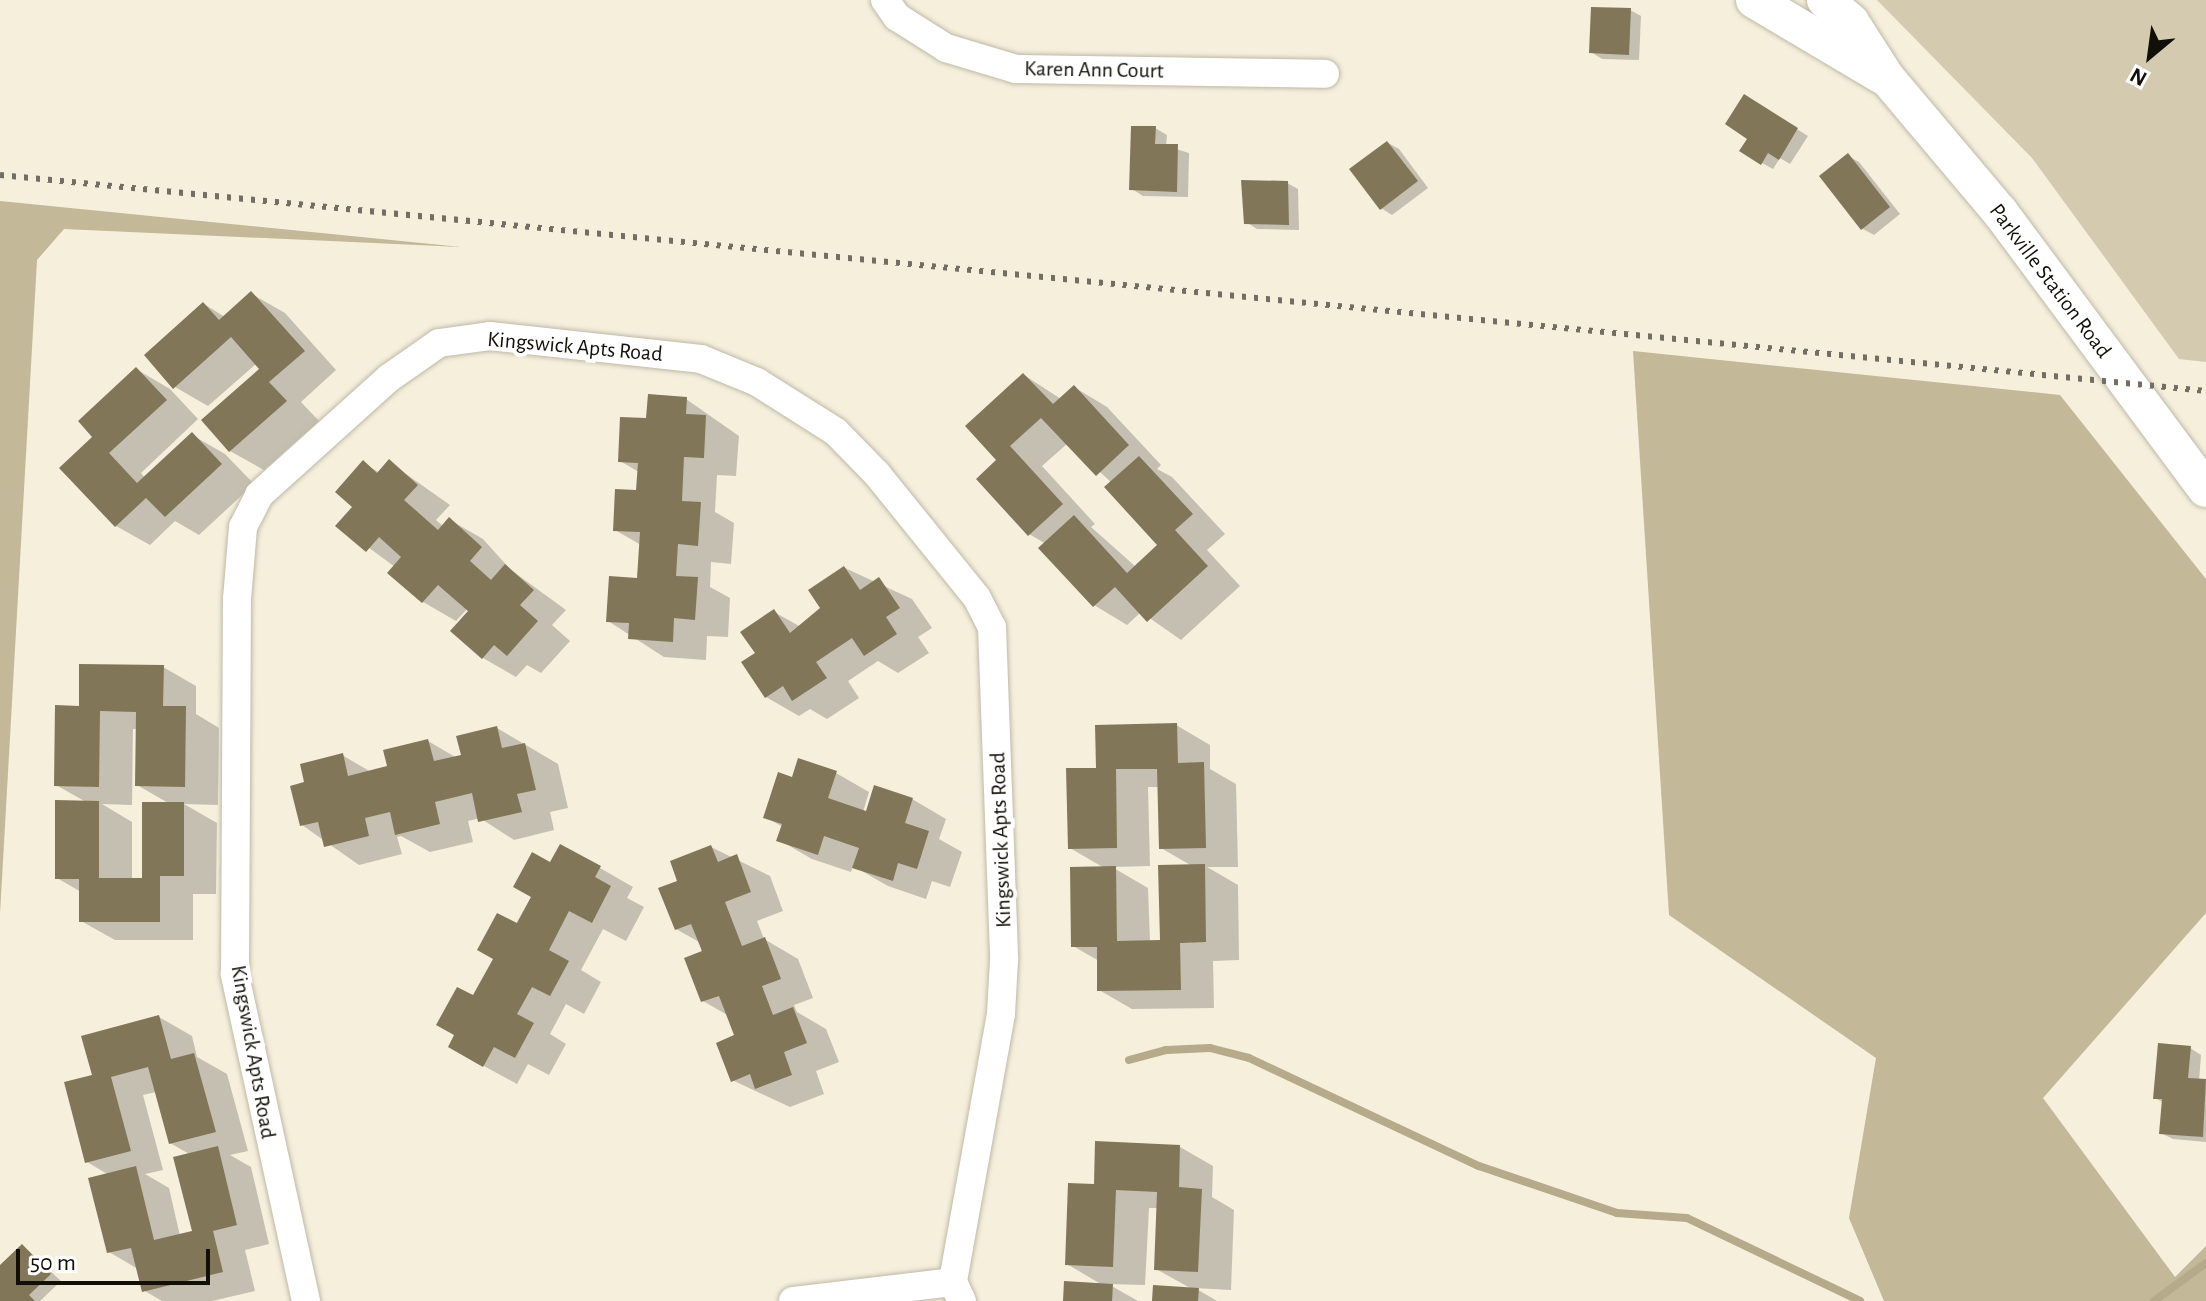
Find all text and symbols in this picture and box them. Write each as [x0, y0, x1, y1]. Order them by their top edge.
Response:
north arrow [2110, 16, 2190, 96]
street label: Karen Ann Court [1024, 56, 1164, 84]
text: N [2126, 64, 2150, 90]
street label: Parkville Station Road [1983, 199, 2117, 363]
street label: Kingswick Apts Road [486, 326, 664, 368]
street label: Kingswick Apts Road [985, 752, 1017, 928]
street label: Kingswick Apts Road [225, 963, 281, 1141]
scale bar [20, 1233, 214, 1283]
text: 50 m [30, 1251, 76, 1275]

